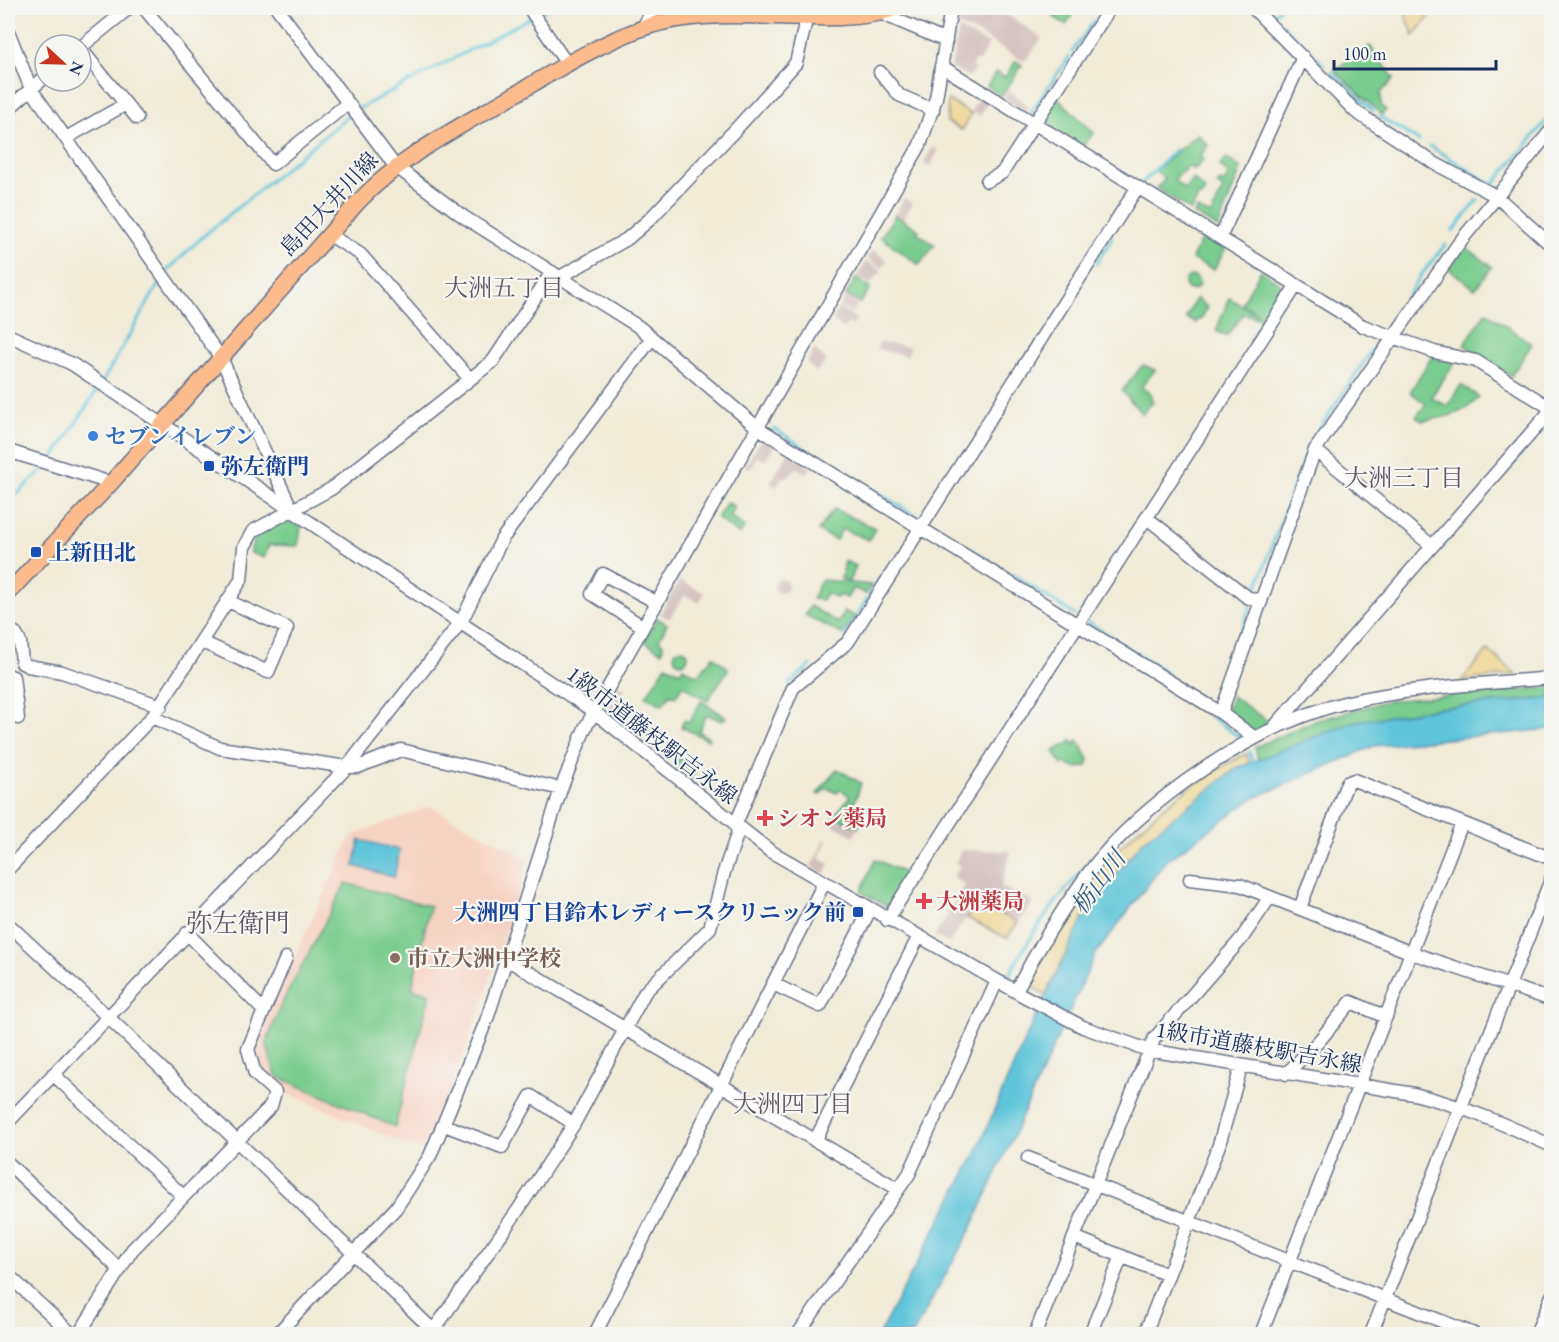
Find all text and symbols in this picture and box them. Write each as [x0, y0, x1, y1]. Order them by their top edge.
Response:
north arrow [33, 33, 93, 93]
scale bar [1334, 33, 1496, 71]
text: 100 m [1343, 42, 1387, 65]
text: N [64, 58, 89, 78]
street label: 島田大井川線 [273, 146, 385, 262]
district label: 大洲五丁目 [444, 272, 564, 303]
place label: セブンイレブン [105, 422, 256, 451]
marker: セブンイレブン [86, 429, 100, 443]
place label: 弥左衛門 [221, 452, 309, 481]
marker: 弥左衛門 [202, 459, 216, 473]
district label: 大洲三丁目 [1344, 462, 1464, 493]
place label: 上新田北 [48, 538, 136, 567]
marker: 上新田北 [29, 545, 43, 559]
street label: 1級市道藤枝駅吉永線 [561, 659, 743, 811]
place label: シオン薬局 [777, 804, 887, 833]
marker: シオン薬局 [758, 811, 772, 825]
water label: 栃山川 [1064, 842, 1134, 920]
place label: 大洲薬局 [936, 887, 1024, 916]
marker: 大洲薬局 [917, 894, 931, 908]
place label: 大洲四丁目鈴木レディースクリニック前 [454, 898, 846, 927]
marker: 大洲四丁目鈴木レディースクリニック前 [851, 905, 865, 919]
district label: 弥左衛門 [186, 906, 290, 940]
place label: 市立大洲中学校 [407, 944, 561, 973]
marker: 市立大洲中学校 [388, 951, 402, 965]
street label: 1級市道藤枝駅吉永線 [1154, 1015, 1364, 1079]
district label: 大洲四丁目 [733, 1088, 853, 1119]

